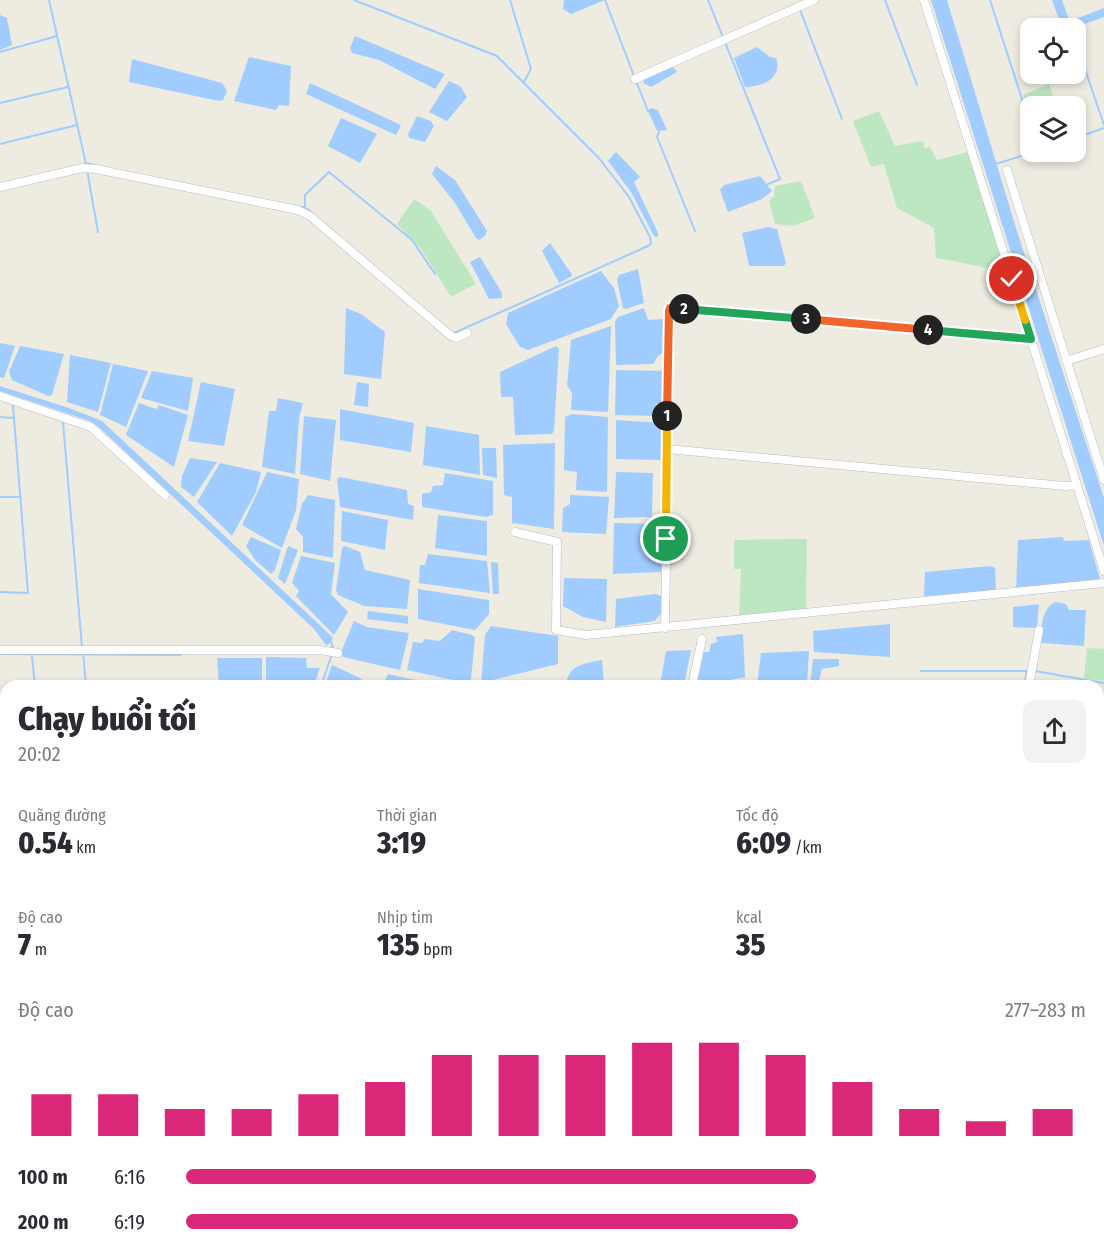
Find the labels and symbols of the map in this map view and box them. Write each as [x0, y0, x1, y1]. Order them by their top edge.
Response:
pin [986, 253, 1037, 304]
pin: 2 [669, 294, 699, 324]
pin: 3 [791, 304, 821, 334]
pin: 4 [913, 315, 943, 345]
pin: 1 [652, 401, 682, 431]
pin [640, 513, 691, 564]

